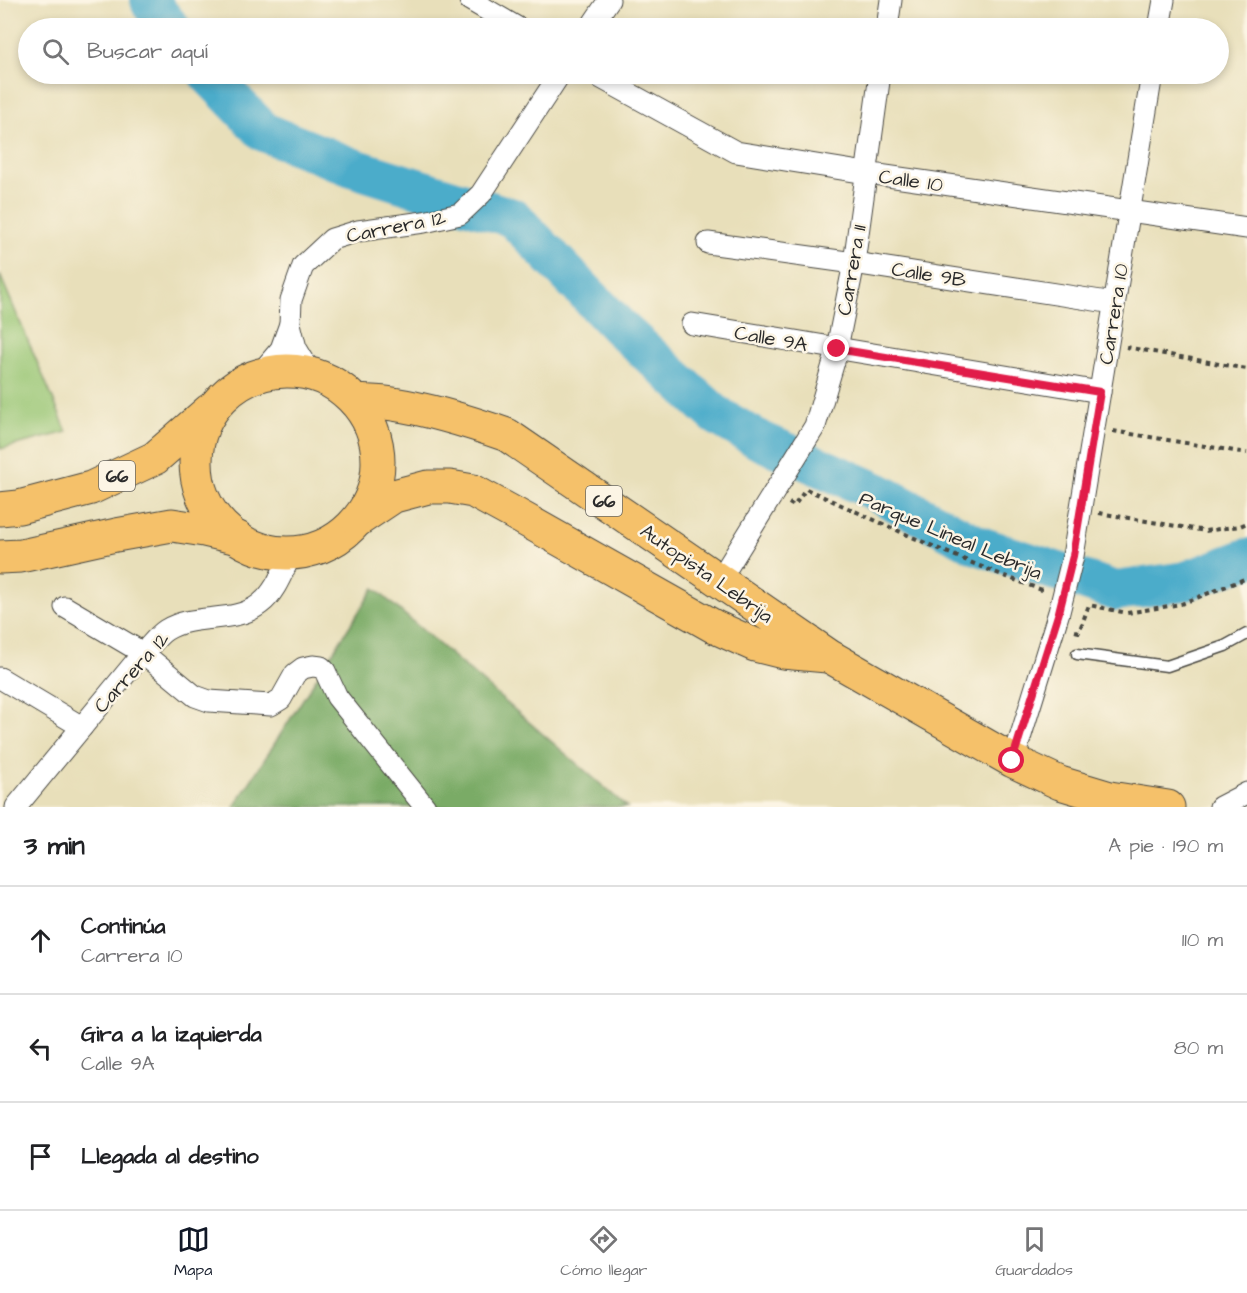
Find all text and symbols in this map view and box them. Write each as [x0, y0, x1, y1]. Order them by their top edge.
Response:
search box [18, 18, 1229, 84]
icon: search [39, 35, 72, 68]
text: Buscar aquí [87, 36, 208, 67]
street label: Calle 10 [877, 163, 945, 199]
street label: Carrera 12 [344, 204, 449, 250]
street label: Carrera 11 [830, 222, 874, 318]
street label: Calle 9B [890, 255, 968, 295]
street label: Carrera 10 [1092, 261, 1136, 367]
street label: Calle 9A [732, 319, 810, 359]
route end [823, 335, 849, 361]
road number: 66 [99, 461, 135, 491]
street label: Parque Lineal Lebrija [855, 485, 1046, 587]
road number: 66 [586, 486, 622, 516]
street label: Autopista Lebrija [634, 517, 779, 630]
street label: Carrera 12 [88, 626, 176, 719]
route start [998, 747, 1024, 773]
text: 3 min [24, 828, 85, 864]
text: A pie · 190 m [1108, 832, 1223, 860]
text: Continúa [81, 911, 166, 942]
icon: ahead [24, 924, 57, 957]
text: 110 m [1182, 926, 1223, 954]
text: Carrera 10 [81, 942, 183, 970]
text: Gira a la izquierda [81, 1019, 262, 1050]
icon: left [24, 1032, 57, 1065]
text: 80 m [1174, 1034, 1223, 1062]
text: Calle 9A [81, 1050, 155, 1078]
icon: arrive [24, 1140, 57, 1173]
text: Llegada al destino [81, 1141, 259, 1172]
tab: Mapa [174, 1223, 212, 1281]
tab: Cómo llegar [560, 1223, 647, 1281]
tab: Guardados [995, 1223, 1073, 1281]

